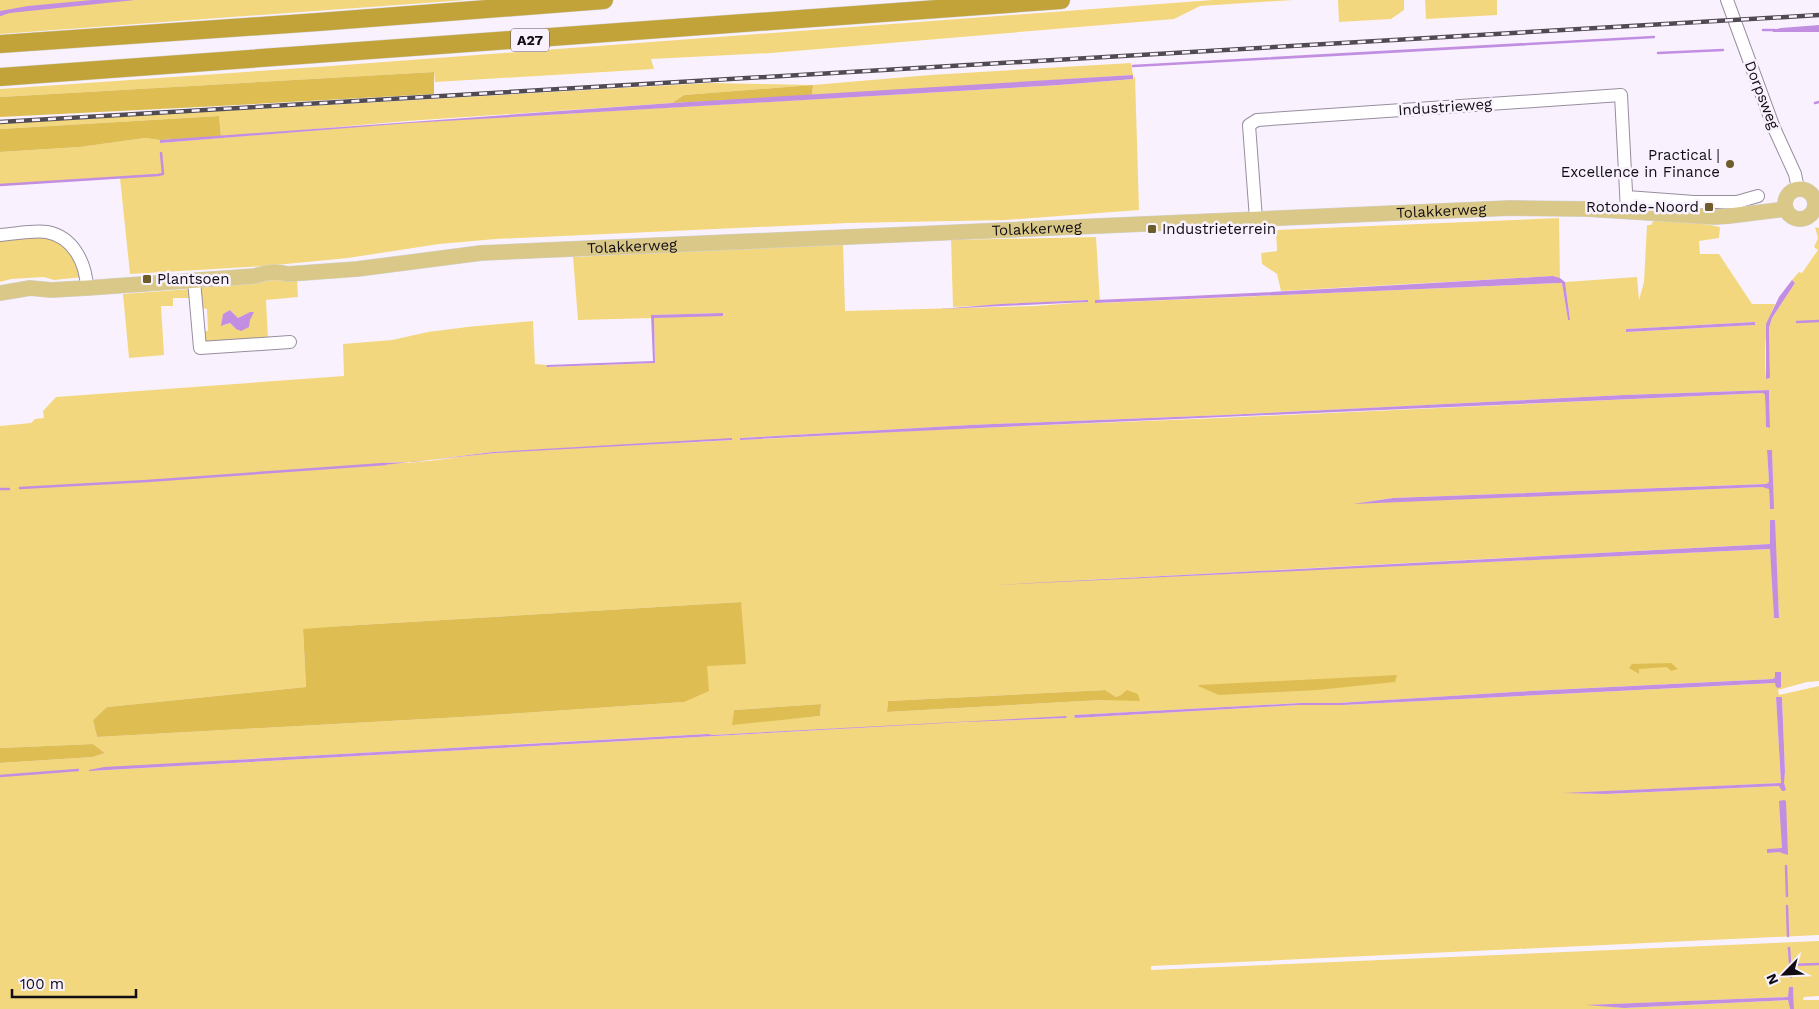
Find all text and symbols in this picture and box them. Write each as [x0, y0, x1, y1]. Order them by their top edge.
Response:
road number: A27 [511, 28, 549, 52]
street label: Dorpsweg [1741, 58, 1783, 132]
street label: Industrieweg [1397, 95, 1493, 119]
place label: Practical | Excellence in Finance [1561, 146, 1720, 181]
marker: Practical | Excellence in Finance [1724, 158, 1736, 170]
place label: Rotonde-Noord [1586, 198, 1699, 216]
street label: Tolakkerweg [1396, 200, 1487, 222]
marker: Rotonde-Noord [1703, 201, 1715, 213]
street label: Tolakkerweg [991, 218, 1082, 240]
place label: Industrieterrein [1162, 220, 1276, 238]
marker: Industrieterrein [1146, 223, 1158, 235]
street label: Tolakkerweg [587, 235, 677, 257]
place label: Plantsoen [157, 270, 230, 288]
marker: Plantsoen [141, 273, 153, 285]
north arrow [1759, 949, 1809, 999]
scale bar [12, 966, 136, 998]
text: N [1763, 971, 1782, 987]
text: 100 m [20, 975, 64, 993]

